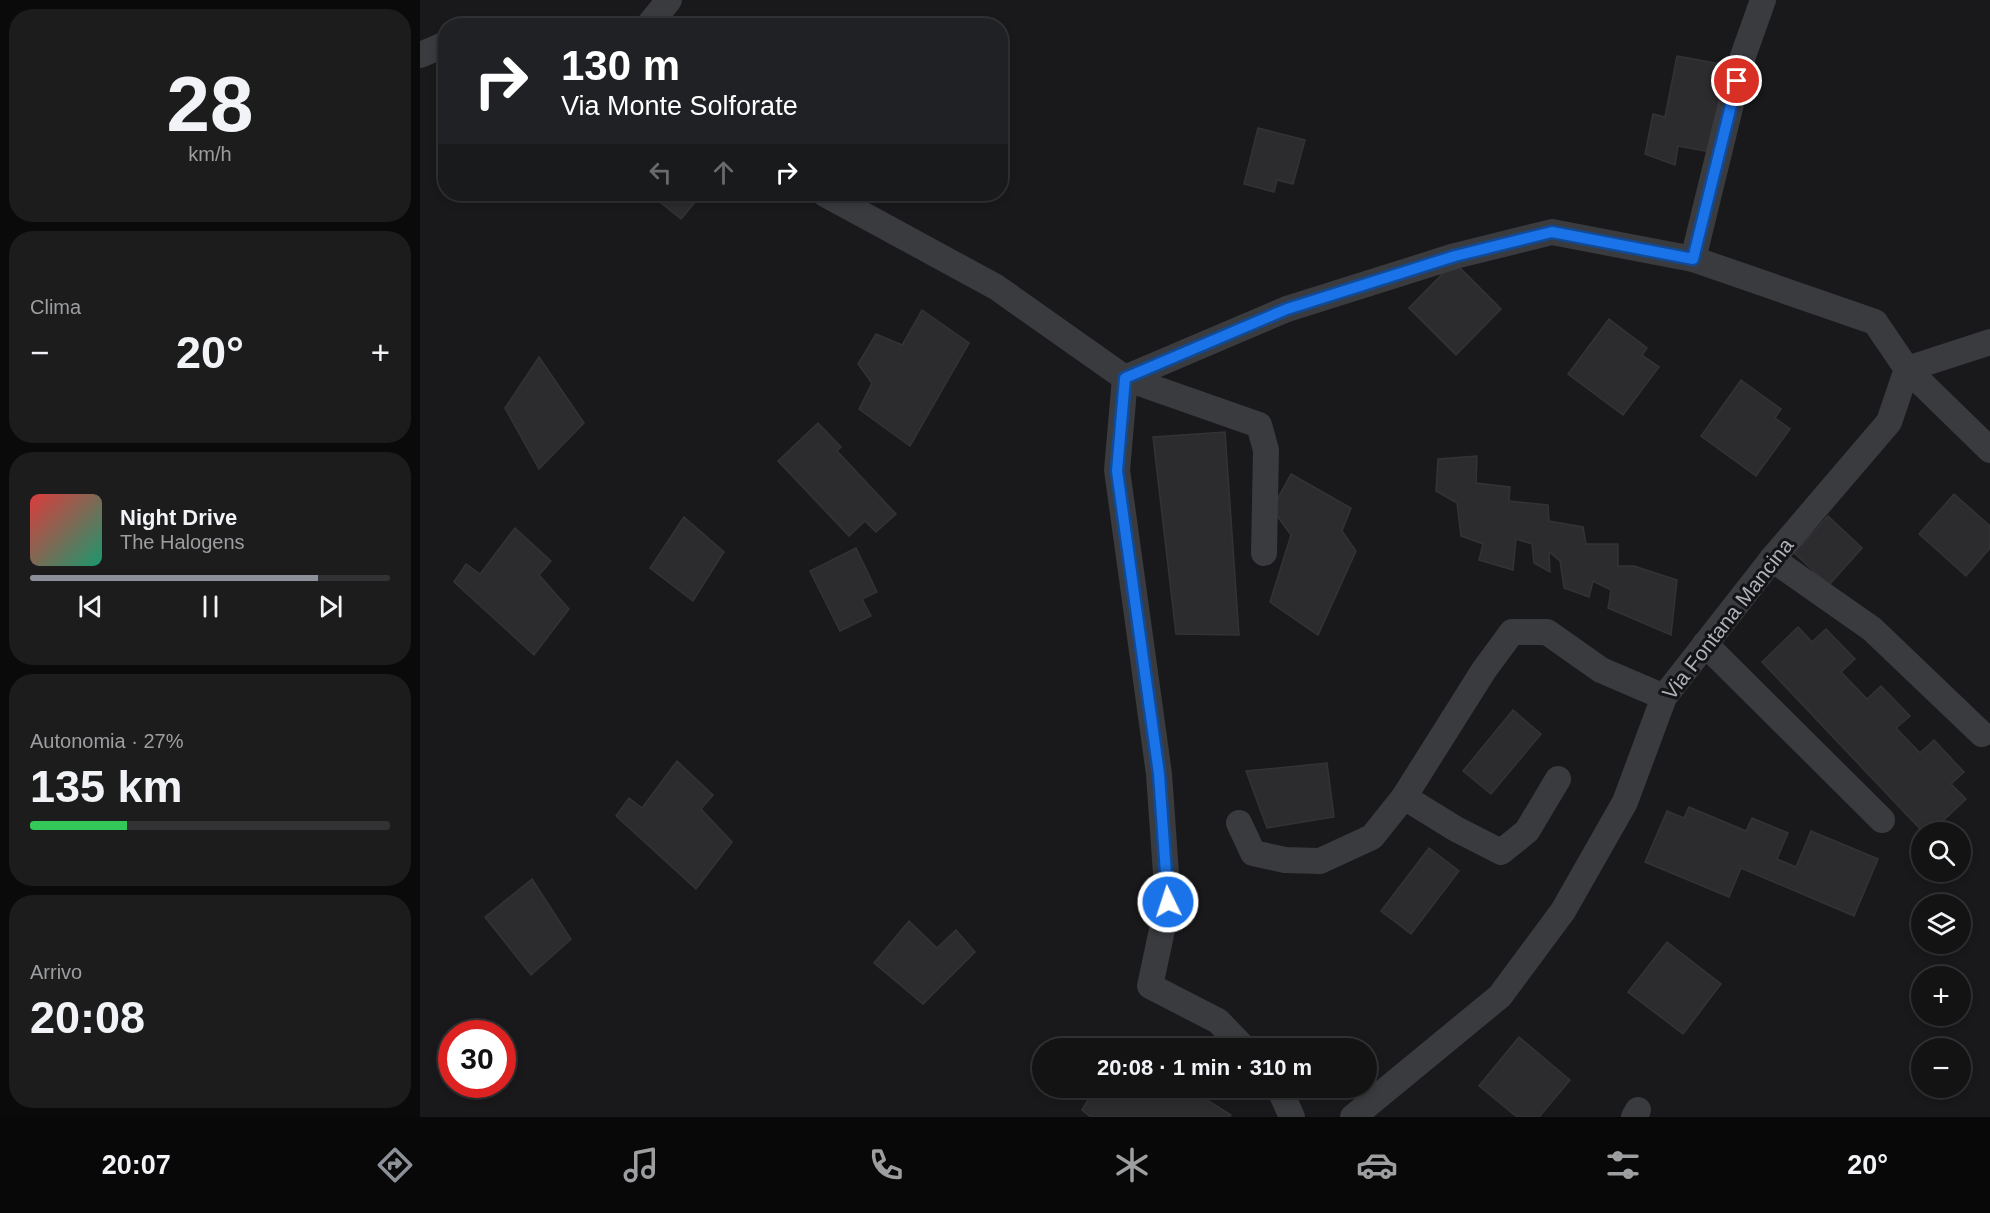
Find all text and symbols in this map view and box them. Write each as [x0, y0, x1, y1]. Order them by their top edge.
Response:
icon: right [462, 42, 540, 120]
text: 130 m [561, 42, 680, 89]
pin [1711, 55, 1762, 106]
text: 28 [167, 60, 253, 148]
icon: arrive [1720, 64, 1753, 97]
text: Via Monte Solforate [561, 91, 798, 121]
text: km/h [188, 143, 232, 165]
icon: left [644, 156, 677, 189]
icon: ahead [707, 156, 740, 189]
icon: right [770, 156, 803, 189]
text: Clima [30, 296, 81, 318]
text: 20° [176, 327, 244, 378]
text: − [30, 334, 49, 371]
text: + [371, 334, 390, 371]
text: Night Drive [120, 505, 237, 530]
text: The Halogens [120, 531, 245, 553]
street label: Via Fontana Mancina [1658, 533, 1798, 704]
icon: previous [74, 590, 107, 623]
icon: pause [194, 590, 227, 623]
icon: next [314, 590, 347, 623]
text: Autonomia · 27% [30, 730, 183, 752]
text: 135 km [30, 761, 183, 812]
map controls [1911, 822, 1971, 1098]
button: search [1911, 822, 1971, 882]
position arrow [1136, 870, 1200, 934]
button: layers [1911, 894, 1971, 954]
text: Arrivo [30, 961, 82, 983]
button: + [1911, 966, 1971, 1026]
text: 20:08 [30, 992, 145, 1043]
speed limit sign: 30 [438, 1020, 516, 1098]
button: − [1911, 1038, 1971, 1098]
text: 20:08 · 1 min · 310 m [1097, 1055, 1312, 1080]
icon: directions [374, 1144, 416, 1186]
icon: music [620, 1144, 662, 1186]
icon: phone [865, 1144, 907, 1186]
icon: climate [1111, 1144, 1153, 1186]
icon: car [1356, 1144, 1398, 1186]
icon: filters [1602, 1144, 1644, 1186]
text: 20:07 [102, 1150, 171, 1180]
text: 20° [1847, 1150, 1888, 1180]

